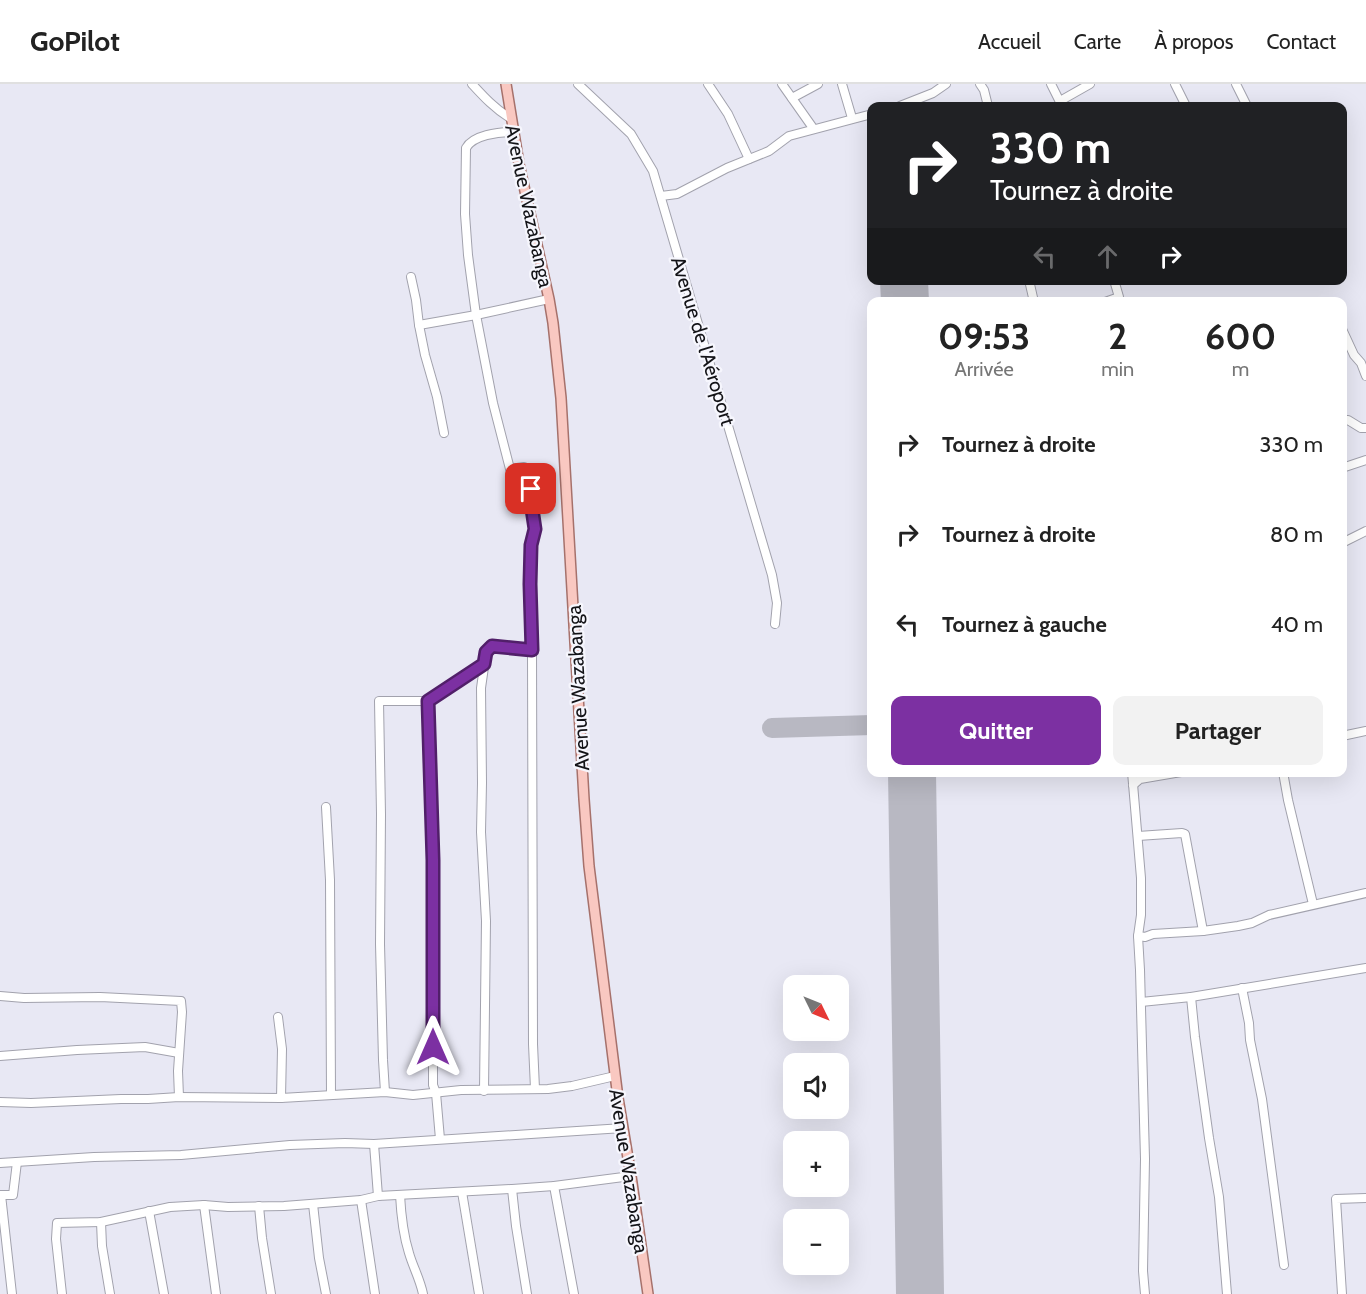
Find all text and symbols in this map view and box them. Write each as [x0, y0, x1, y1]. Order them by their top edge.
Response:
text: GoPilot [30, 24, 120, 58]
text: Accueil [978, 29, 1041, 54]
text: Carte [1074, 29, 1121, 54]
text: À propos [1154, 29, 1233, 54]
text: Contact [1266, 29, 1336, 54]
street label: Avenue Wazabanga [500, 122, 558, 290]
text: 330 m [990, 122, 1111, 174]
icon: right [891, 126, 969, 204]
text: Tournez à droite [990, 174, 1173, 207]
icon: left [1028, 240, 1061, 273]
icon: ahead [1091, 240, 1124, 273]
icon: right [1154, 240, 1187, 273]
street label: Avenue de l'Aéroport [666, 254, 740, 429]
text: 09:53 [938, 314, 1030, 358]
text: 2 [1108, 314, 1127, 358]
text: 600 [1205, 314, 1276, 358]
text: Arrivée [954, 357, 1014, 381]
text: min [1101, 357, 1134, 381]
text: m [1232, 357, 1249, 381]
icon: right [891, 428, 924, 461]
text: Tournez à droite [942, 431, 1096, 458]
text: 330 m [1260, 431, 1323, 458]
pin [505, 463, 556, 514]
icon: arrive [514, 472, 547, 505]
icon: right [891, 518, 924, 551]
text: Tournez à droite [942, 521, 1096, 548]
text: 80 m [1270, 521, 1323, 548]
street label: Avenue Wazabanga [562, 604, 594, 772]
icon: left [891, 608, 924, 641]
text: Tournez à gauche [942, 611, 1107, 638]
text: 40 m [1271, 611, 1323, 638]
button: Quitter [891, 696, 1101, 765]
button: Partager [1113, 696, 1323, 765]
north arrow [783, 975, 849, 1041]
map controls [783, 975, 849, 1275]
position arrow [401, 1015, 465, 1079]
button: sound [783, 1053, 849, 1119]
street label: Avenue Wazabanga [604, 1087, 654, 1255]
button: + [783, 1131, 849, 1197]
button: − [783, 1209, 849, 1275]

